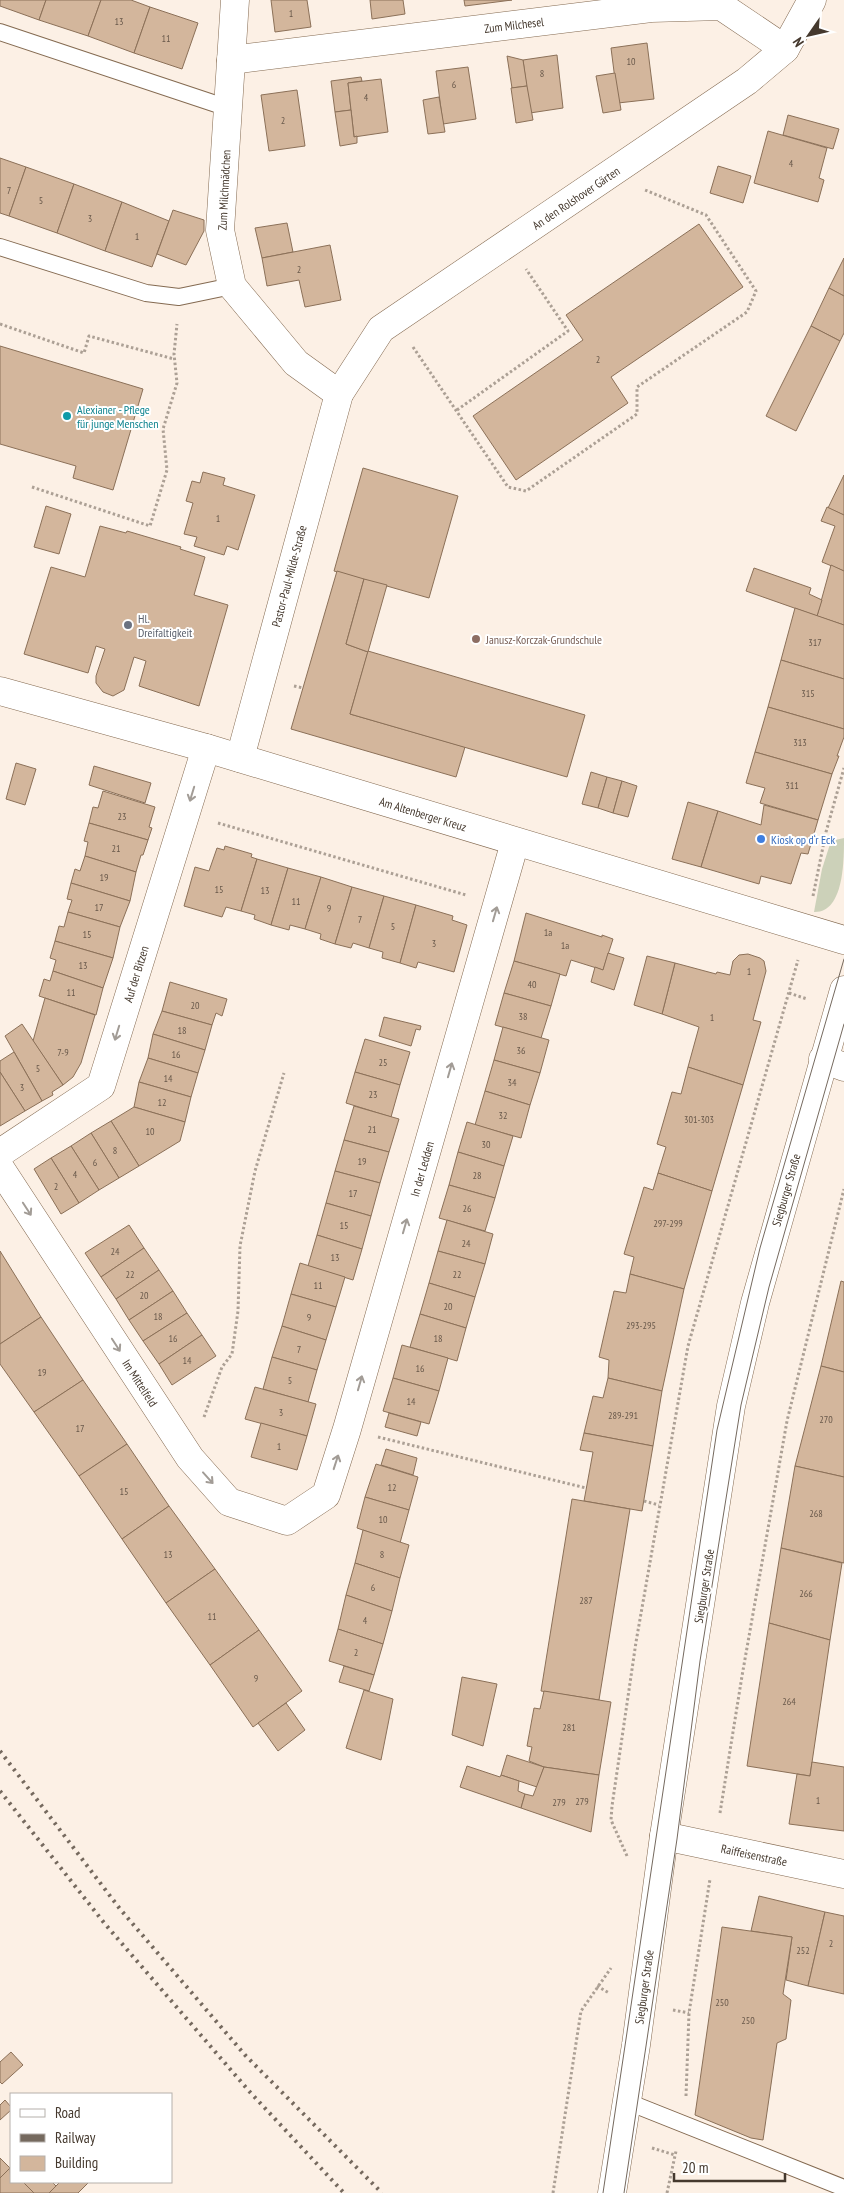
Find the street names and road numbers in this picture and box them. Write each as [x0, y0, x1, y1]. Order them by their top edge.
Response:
street label: Zum Milchesel [483, 14, 545, 36]
street label: Zum Milchmädchen [214, 149, 234, 231]
street label: An den Rolshover Gärten [529, 163, 623, 233]
street label: Pastor-Paul-Milde-Straße [268, 524, 310, 628]
street label: Am Altenberger Kreuz [378, 794, 468, 834]
street label: Auf der Bitzen [120, 944, 152, 1004]
street label: In der Ledden [407, 1140, 437, 1198]
street label: Siegburger Straße [768, 1152, 804, 1228]
street label: Im Mittelfeld [119, 1356, 161, 1410]
street label: Siegburger Straße [691, 1548, 717, 1624]
street label: Raiffeisenstraße [720, 1841, 789, 1869]
street label: Siegburger Straße [631, 1949, 657, 2025]

